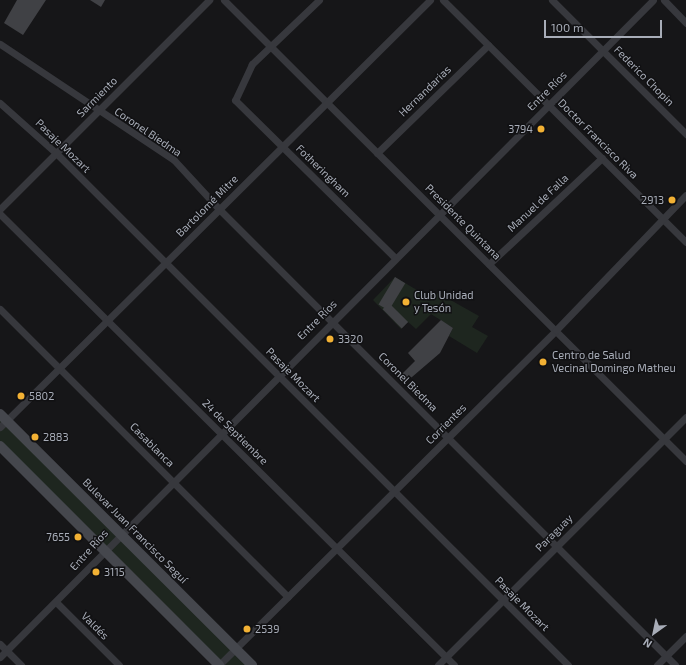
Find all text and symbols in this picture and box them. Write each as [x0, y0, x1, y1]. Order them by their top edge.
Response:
scale bar [546, 12, 664, 38]
text: 100 m [551, 20, 583, 34]
street label: Federico Chopin [611, 43, 677, 109]
street label: Hernandarias [396, 63, 454, 119]
street label: Entre Ríos [524, 68, 570, 114]
street label: Sarmiento [74, 74, 120, 120]
street label: Doctor Francisco Riva [555, 96, 641, 182]
street label: Coronel Biedma [112, 105, 184, 159]
street label: Pasaje Mozart [33, 116, 93, 176]
place label: 3794 [508, 122, 533, 136]
marker: 3794 [536, 124, 546, 134]
street label: Fotheringham [293, 142, 353, 200]
street label: Manuel de Falla [505, 171, 571, 235]
street label: Bartolomé Mitre [173, 172, 241, 240]
street label: Presidente Quintana [422, 181, 504, 263]
place label: 2913 [641, 193, 664, 207]
marker: 2913 [667, 195, 677, 205]
place label: Club Unidad y Tesón [414, 289, 474, 315]
street label: Entre Ríos [294, 297, 340, 343]
marker: Club Unidad y Tesón [401, 297, 411, 307]
place label: 3320 [338, 332, 363, 346]
marker: 3320 [325, 334, 335, 344]
street label: Pasaje Mozart [263, 345, 323, 405]
place label: Centro de Salud Vecinal Domingo Matheu [552, 349, 676, 375]
street label: Coronel Biedma [376, 350, 440, 414]
marker: Centro de Salud Vecinal Domingo Matheu [537, 356, 549, 368]
place label: 5802 [29, 389, 54, 403]
marker: 5802 [16, 391, 26, 401]
street label: 24 de Septiembre [199, 396, 271, 468]
street label: Corrientes [423, 401, 469, 447]
street label: Casablanca [127, 420, 177, 470]
place label: 2883 [43, 430, 69, 444]
marker: 2883 [30, 432, 40, 442]
street label: Bulevar Juan Francisco Seguí [80, 476, 190, 586]
street label: Paraguay [533, 512, 575, 554]
street label: Entre Ríos [67, 527, 111, 573]
place label: 7655 [46, 530, 70, 544]
marker: 7655 [73, 532, 83, 542]
place label: 3115 [104, 565, 125, 579]
marker: 3115 [91, 567, 101, 577]
street label: Pasaje Mozart [492, 574, 552, 634]
street label: Valdés [78, 609, 112, 643]
north arrow [634, 613, 674, 653]
place label: 2539 [255, 622, 279, 636]
marker: 2539 [242, 624, 252, 634]
text: N [640, 636, 654, 651]

